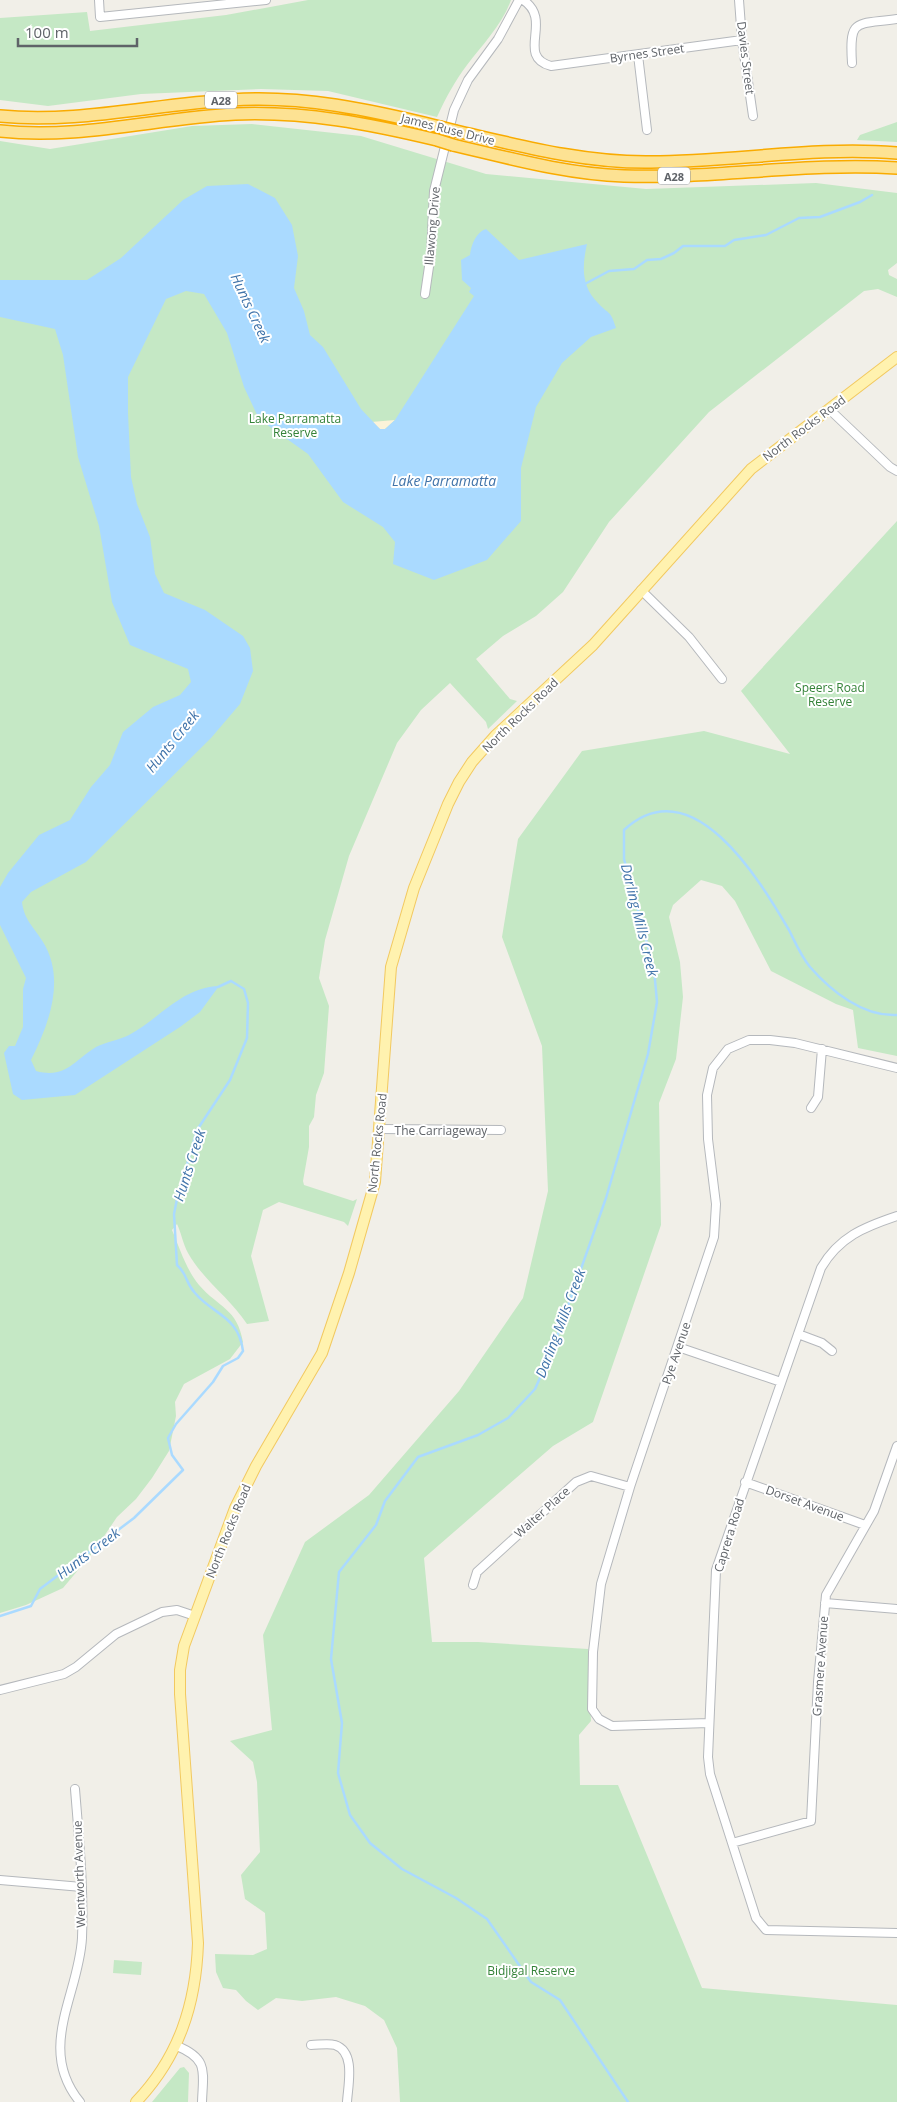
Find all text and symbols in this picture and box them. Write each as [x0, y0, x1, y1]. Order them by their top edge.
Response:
scale bar [18, 15, 136, 47]
street label: Davies Street [733, 20, 759, 96]
text: 100 m [25, 22, 69, 42]
street label: Byrnes Street [609, 39, 685, 67]
road number: A28 [205, 92, 237, 108]
street label: James Ruse Drive [398, 109, 497, 149]
road number: A28 [658, 168, 690, 185]
street label: Illawong Drive [420, 186, 444, 266]
water label: Hunts Creek [227, 270, 276, 347]
street label: North Rocks Road [759, 391, 849, 465]
park label: Lake Parramatta Reserve [249, 410, 341, 441]
water label: Lake Parramatta [392, 471, 496, 490]
street label: North Rocks Road [478, 674, 562, 756]
park label: Speers Road Reserve [795, 679, 865, 710]
water label: Hunts Creek [141, 705, 204, 776]
water label: Darling Mills Creek [617, 862, 663, 979]
street label: North Rocks Road [363, 1092, 391, 1194]
street label: The Carriageway [395, 1122, 488, 1139]
water label: Hunts Creek [168, 1126, 210, 1203]
water label: Darling Mills Creek [530, 1265, 590, 1380]
street label: Pye Avenue [657, 1319, 695, 1386]
street label: North Rocks Road [201, 1481, 255, 1581]
street label: Dorset Avenue [763, 1481, 847, 1525]
street label: Walter Place [511, 1482, 574, 1541]
street label: Caprera Road [710, 1496, 748, 1574]
water label: Hunts Creek [53, 1522, 124, 1583]
street label: Grasmere Avenue [808, 1615, 832, 1717]
street label: Wentworth Avenue [69, 1820, 89, 1928]
park label: Bidjigal Reserve [487, 1962, 575, 1979]

